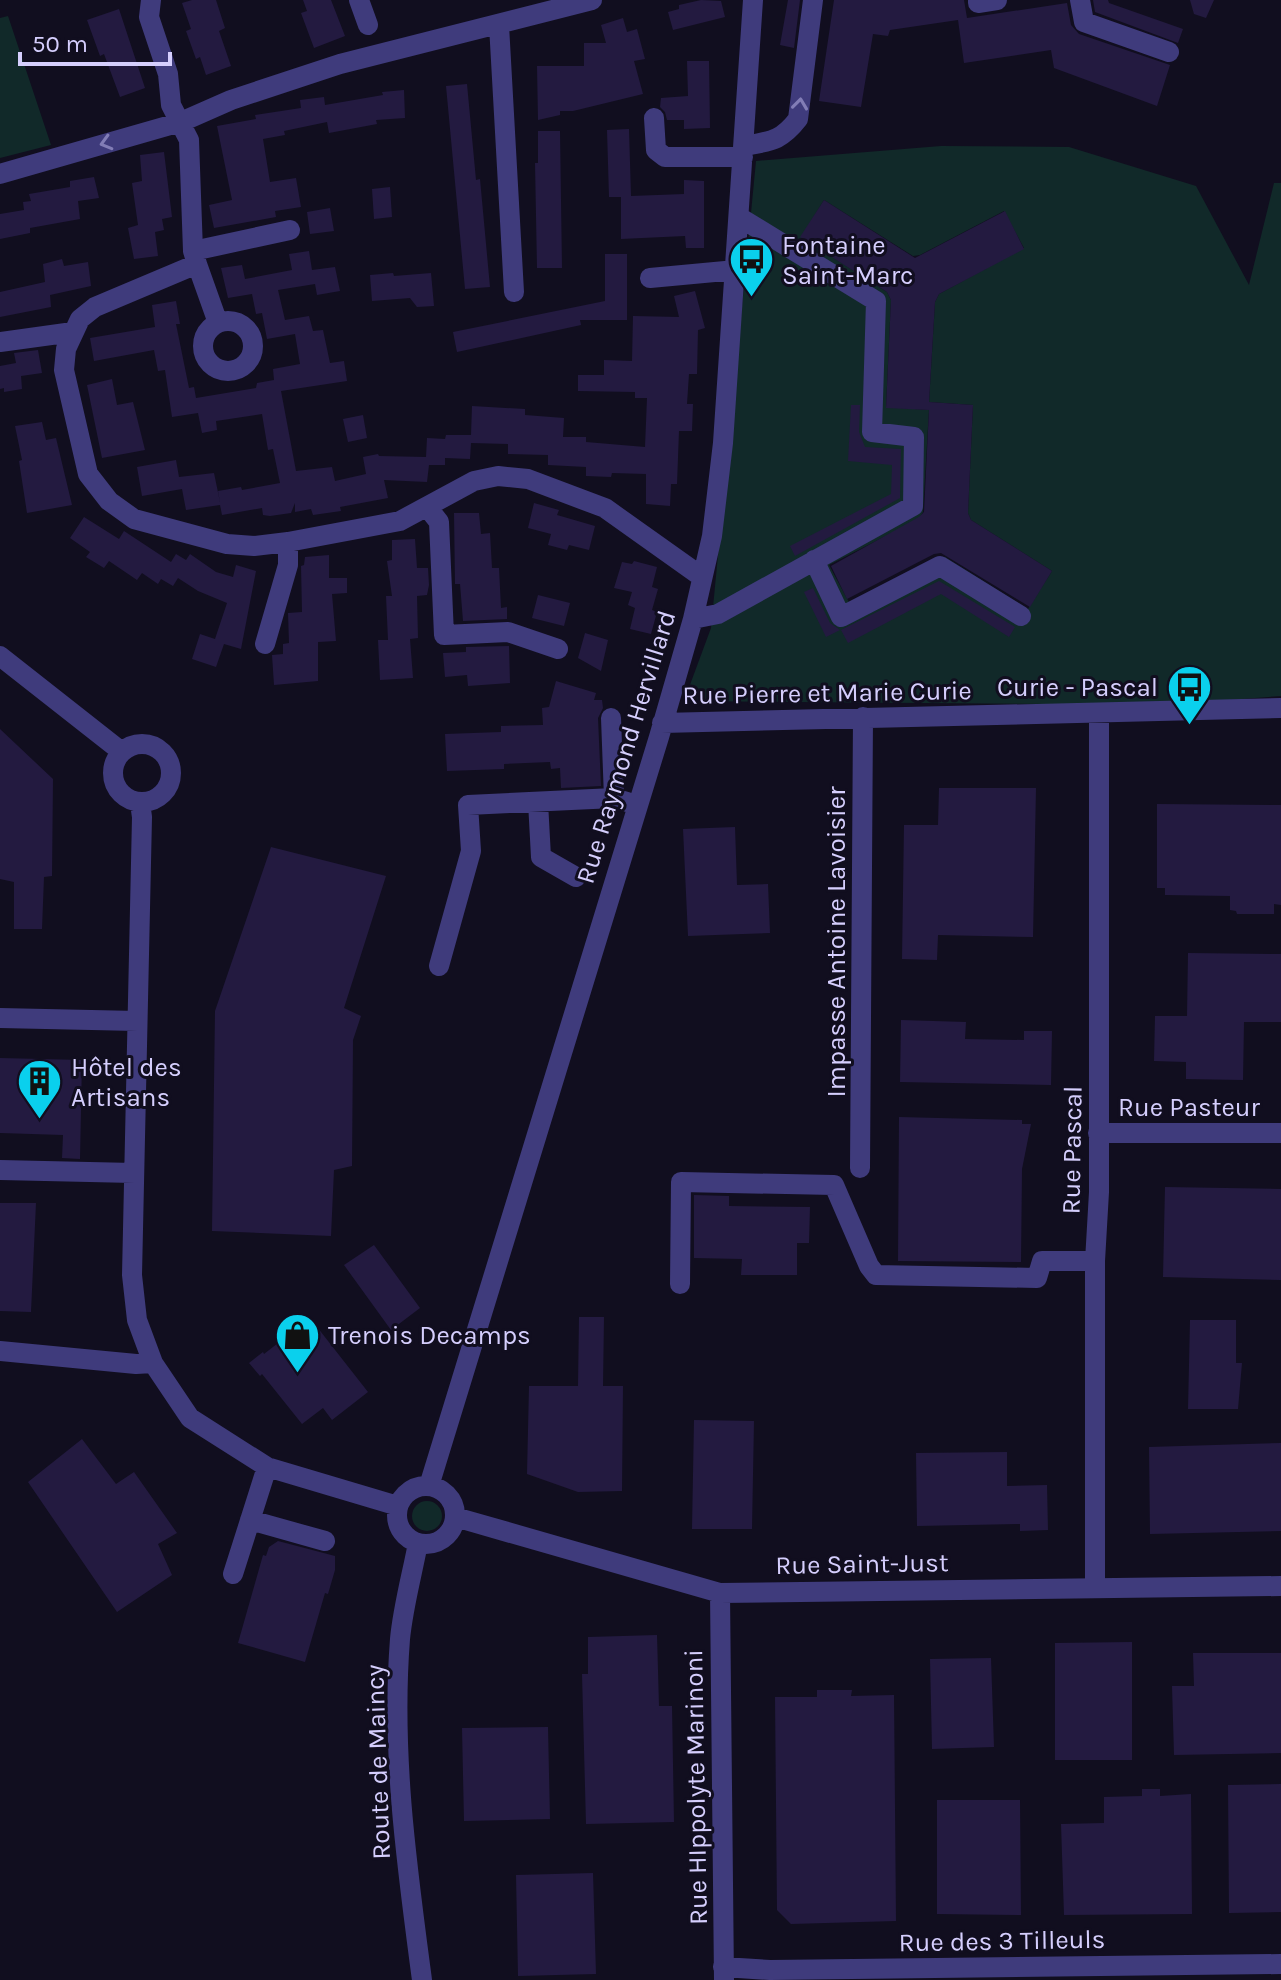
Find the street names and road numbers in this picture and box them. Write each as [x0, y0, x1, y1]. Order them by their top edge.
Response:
street label: Rue Raymond Hervillard [570, 607, 682, 887]
street label: Rue Pierre et Marie Curie [682, 675, 972, 711]
street label: Impasse Antoine Lavoisier [821, 786, 852, 1098]
street label: Rue Pascal [1055, 1085, 1089, 1215]
street label: Rue Pasteur [1118, 1092, 1261, 1123]
street label: Rue Saint-Just [775, 1547, 949, 1581]
street label: Rue HIppolyte Marinoni [678, 1649, 714, 1925]
street label: Route de Maincy [359, 1664, 397, 1860]
street label: Rue des 3 Tilleuls [898, 1924, 1106, 1958]

